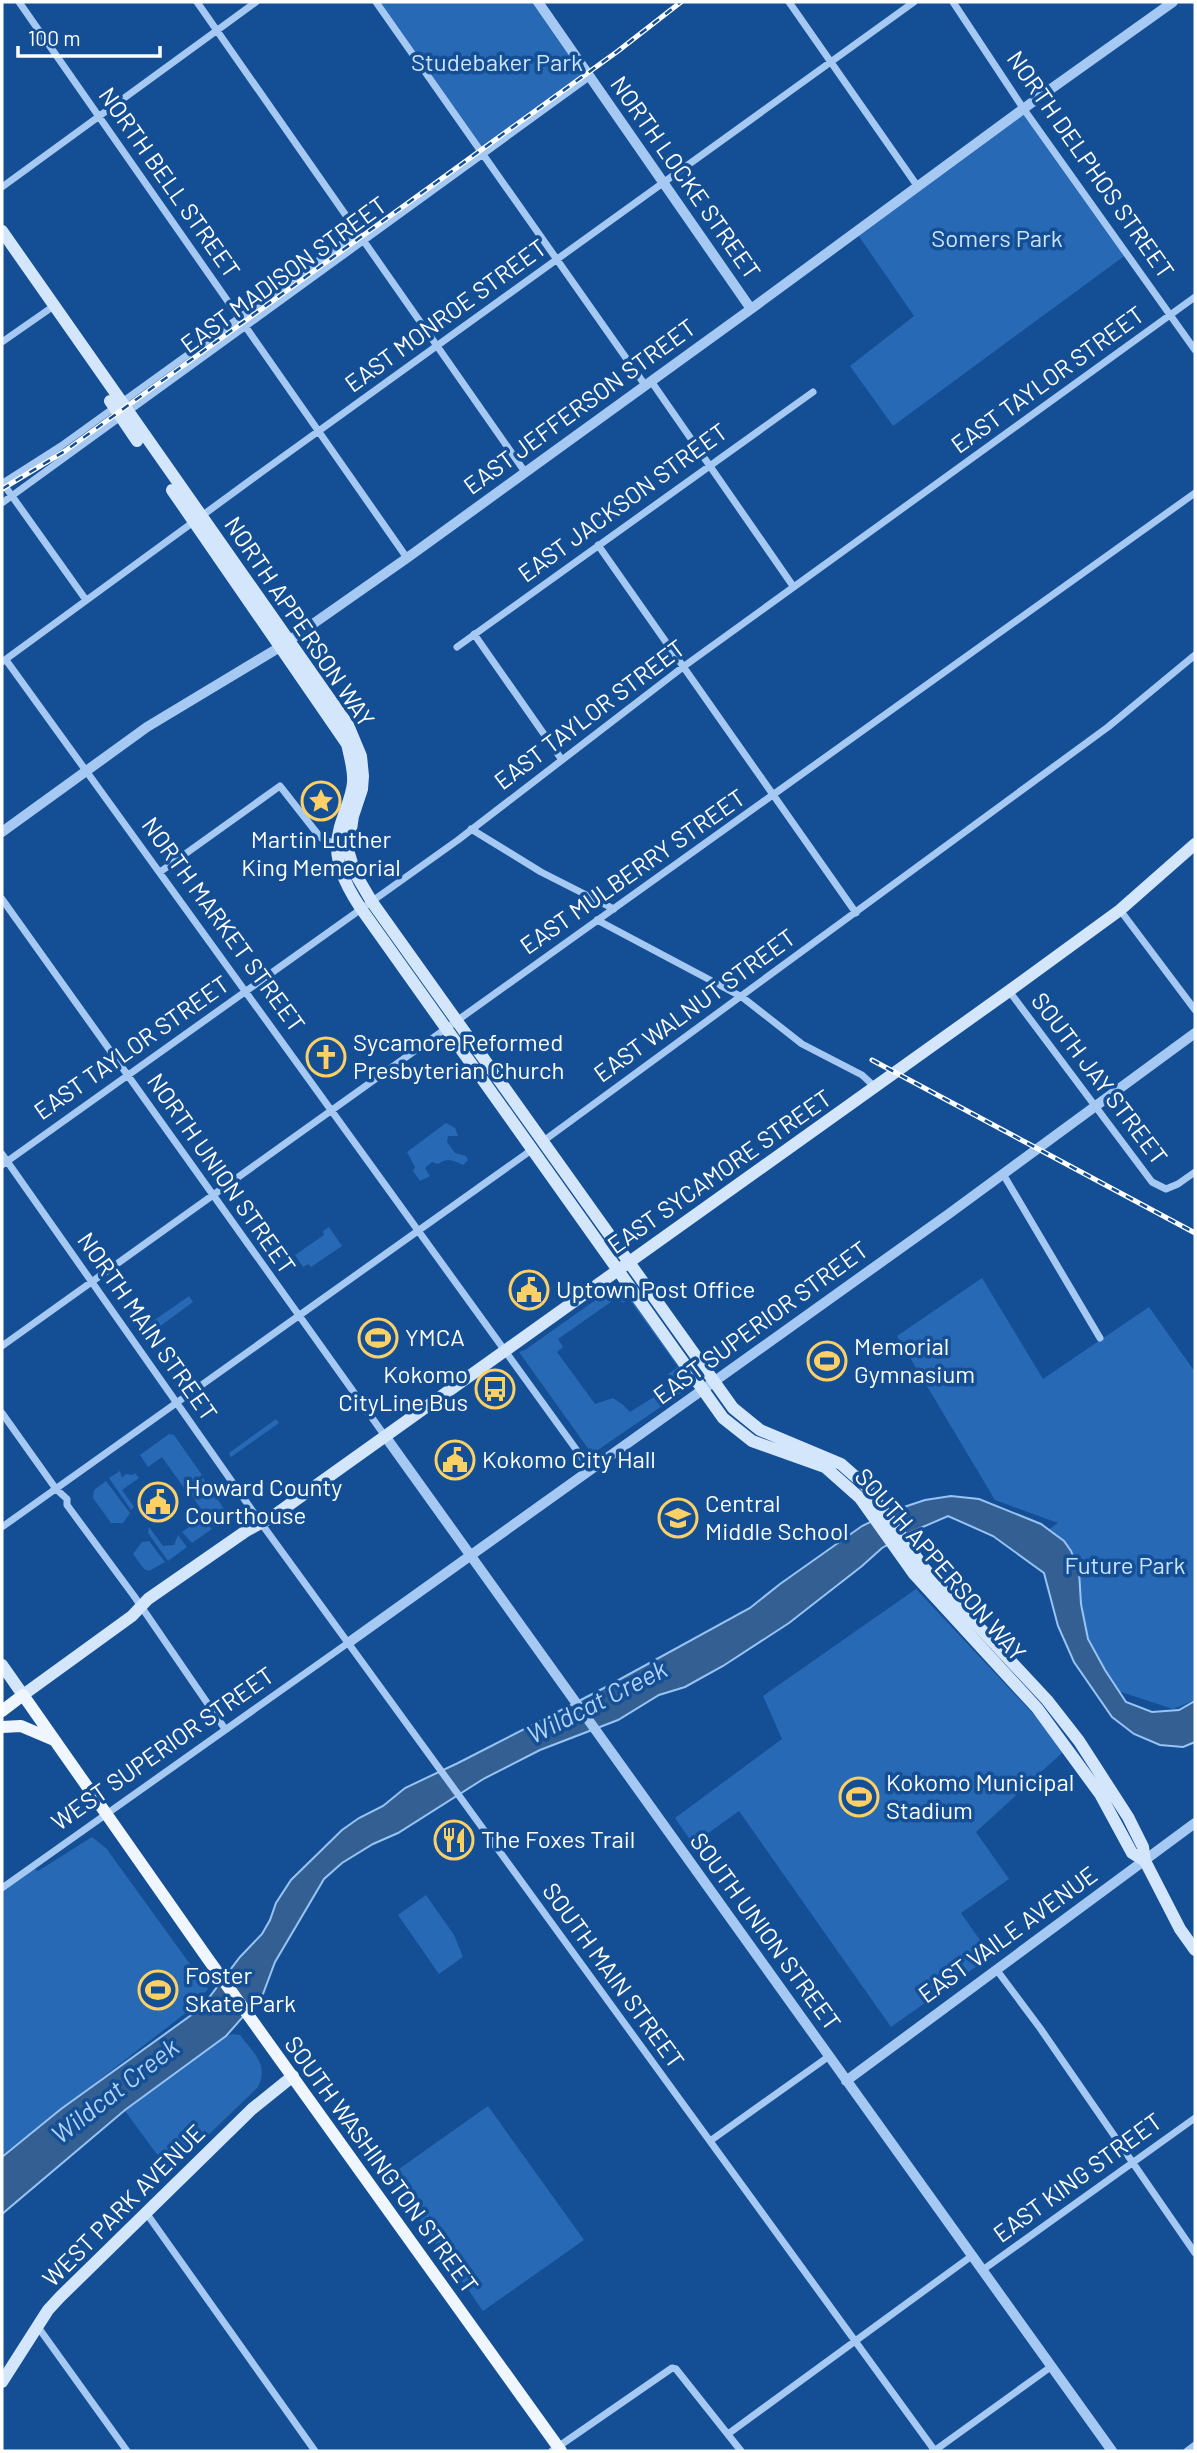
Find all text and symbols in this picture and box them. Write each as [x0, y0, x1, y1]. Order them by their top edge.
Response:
scale bar [18, 14, 159, 58]
text: 100 m [28, 25, 81, 50]
street label: NORTH DELPHOS STREET [1002, 45, 1181, 284]
park label: Studebaker Park [411, 47, 583, 76]
street label: NORTH LOCKE STREET [605, 70, 767, 284]
street label: NORTH BELL STREET [93, 81, 247, 283]
street label: EAST MADISON STREET [174, 189, 392, 358]
park label: Somers Park [931, 223, 1063, 252]
street label: EAST MONROE STREET [339, 232, 552, 398]
street label: EAST TAYLOR STREET [945, 299, 1149, 459]
street label: EAST JEFFERSON STREET [458, 312, 701, 500]
street label: EAST JACKSON STREET [512, 416, 732, 587]
street label: NORTH APPERSON WAY [219, 510, 381, 732]
street label: EAST TAYLOR STREET [488, 633, 690, 795]
place icon: Martin Luther King Memeorial [300, 780, 342, 822]
street label: EAST MULBERRY STREET [514, 782, 750, 960]
street label: NORTH MARKET STREET [136, 811, 312, 1037]
place label: Martin Luther King Memeorial [241, 824, 401, 881]
street label: EAST WALNUT STREET [588, 922, 801, 1088]
street label: EAST TAYLOR STREET [28, 969, 234, 1125]
street label: SOUTH JAY STREET [1026, 986, 1174, 1170]
place label: Sycamore Reformed Presbyterian Church [353, 1027, 564, 1084]
church icon: Sycamore Reformed Presbyterian Church [305, 1036, 347, 1078]
street label: NORTH UNION STREET [142, 1067, 302, 1279]
street label: EAST SYCAMORE STREET [602, 1082, 837, 1259]
street label: NORTH MAIN STREET [72, 1226, 224, 1426]
street label: EAST SUPERIOR STREET [647, 1234, 873, 1409]
public building icon: Uptown Post Office [508, 1269, 550, 1311]
place label: Uptown Post Office [556, 1274, 755, 1303]
sports icon: YMCA [357, 1317, 399, 1359]
place label: YMCA [405, 1322, 465, 1351]
place label: Memorial Gymnasium [854, 1331, 975, 1388]
sports icon: Memorial Gymnasium [806, 1340, 848, 1382]
place label: Kokomo CityLine Bus [338, 1359, 468, 1416]
bus stop icon: Kokomo CityLine Bus [474, 1368, 516, 1410]
public building icon: Kokomo City Hall [434, 1439, 476, 1481]
place label: Kokomo City Hall [482, 1444, 656, 1473]
street label: SOUTH APPERSON WAY [849, 1462, 1033, 1666]
place label: Howard County Courthouse [185, 1472, 342, 1529]
public building icon: Howard County Courthouse [137, 1481, 179, 1523]
place label: Central Middle School [705, 1488, 849, 1545]
school or university icon: Central Middle School [657, 1497, 699, 1539]
park label: Future Park [1064, 1550, 1186, 1579]
water label: Wildcat Creek [521, 1652, 672, 1749]
street label: WEST SUPERIOR STREET [45, 1660, 279, 1836]
place label: Kokomo Municipal Stadium [886, 1767, 1074, 1824]
sports icon: Kokomo Municipal Stadium [838, 1776, 880, 1818]
restaurant icon: The Foxes Trail [433, 1819, 475, 1861]
place label: The Foxes Trail [481, 1824, 635, 1853]
street label: SOUTH UNION STREET [685, 1827, 848, 2036]
street label: EAST VAILE AVENUE [912, 1859, 1102, 2008]
street label: SOUTH MAIN STREET [537, 1877, 691, 2074]
place label: Foster Skate Park [185, 1960, 296, 2017]
sports icon: Foster Skate Park [137, 1969, 179, 2011]
water label: Wildcat Creek [44, 2030, 184, 2149]
street label: SOUTH WASHINGTON STREET [279, 2030, 485, 2298]
street label: EAST KING STREET [987, 2106, 1167, 2248]
street label: WEST PARK AVENUE [36, 2118, 210, 2292]

